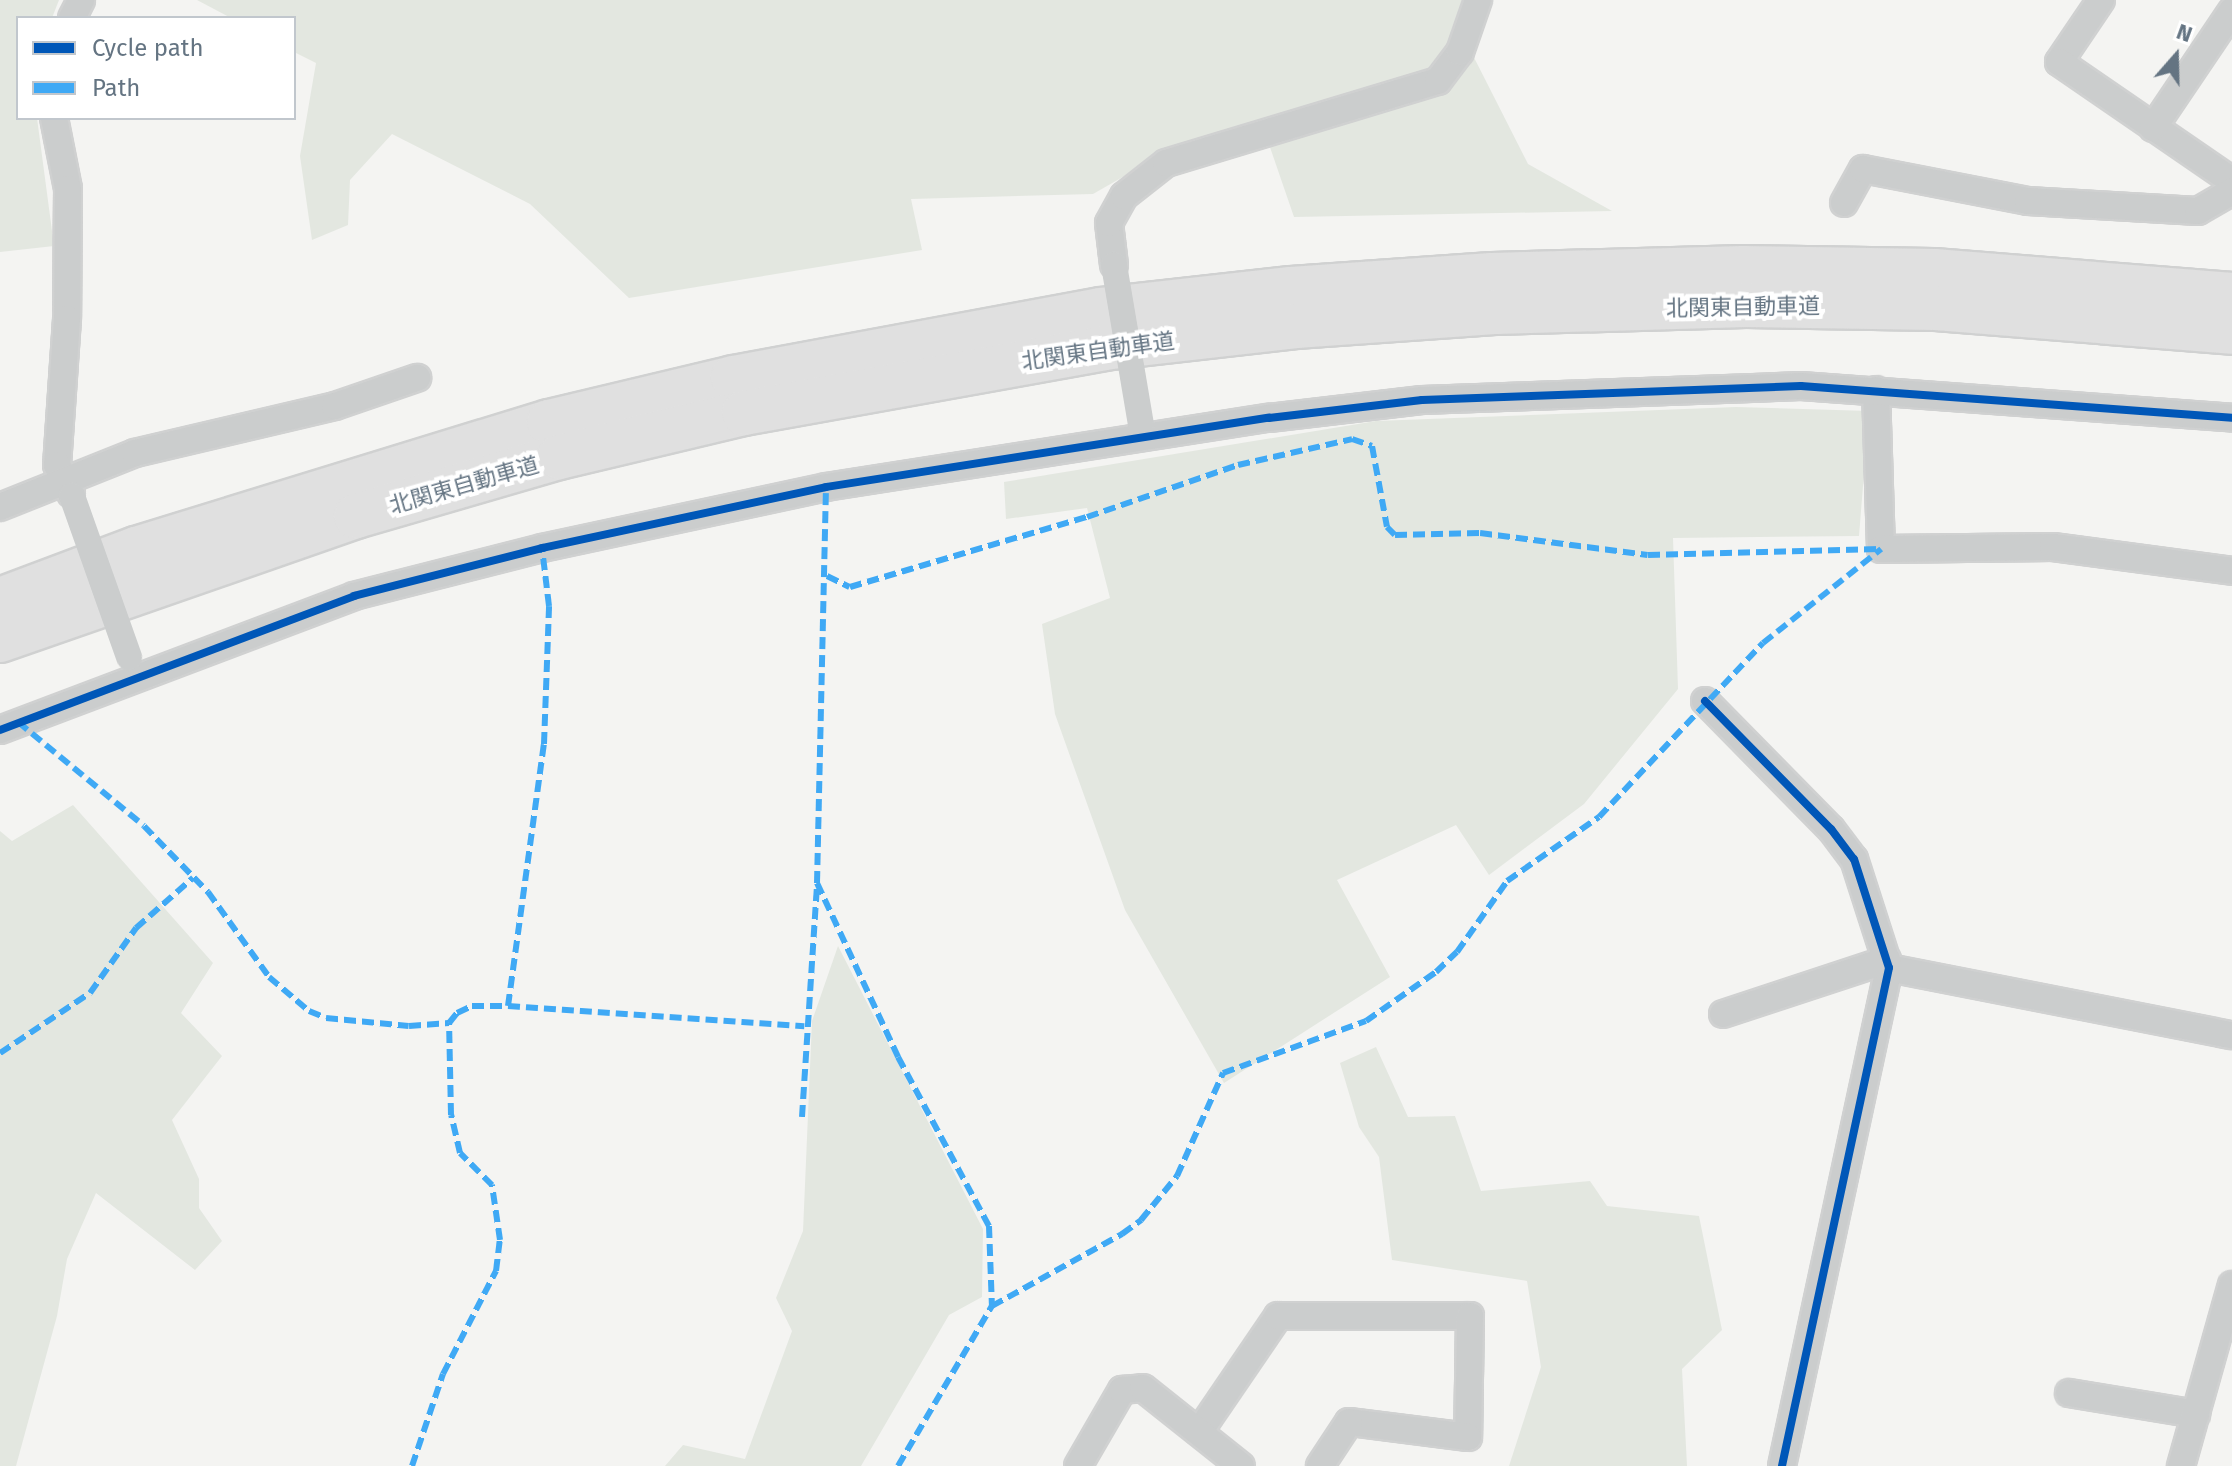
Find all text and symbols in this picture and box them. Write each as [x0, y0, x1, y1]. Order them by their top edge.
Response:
legend [16, 16, 296, 120]
north arrow [2136, 16, 2216, 96]
text: N [2173, 18, 2196, 48]
text: Cycle path [92, 34, 204, 62]
text: Path [92, 74, 140, 102]
street label: 北関東自動車道 [1666, 292, 1820, 322]
street label: 北関東自動車道 [1020, 327, 1176, 375]
street label: 北関東自動車道 [386, 451, 542, 519]

